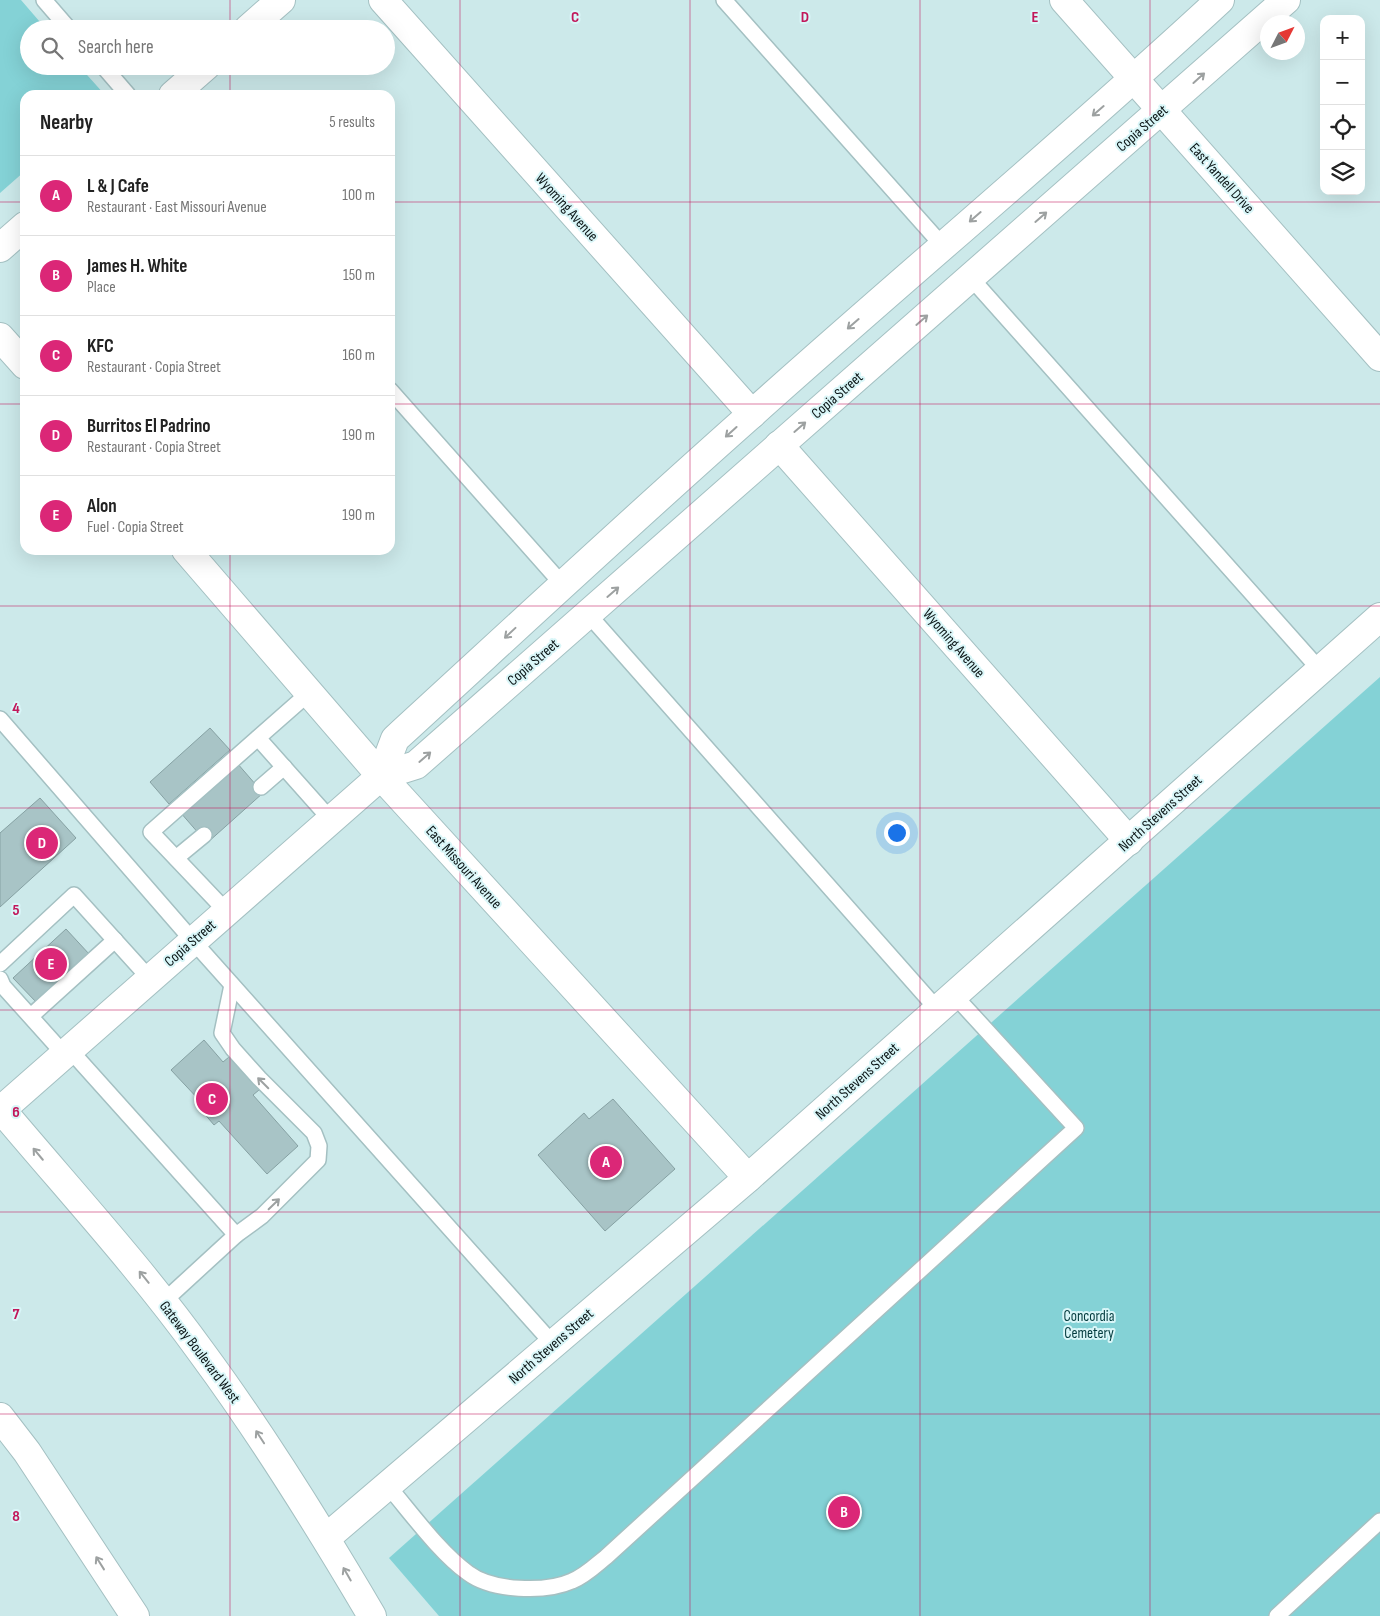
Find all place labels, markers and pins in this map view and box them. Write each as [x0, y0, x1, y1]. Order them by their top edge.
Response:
pin: D [26, 824, 58, 862]
pin: E [35, 945, 67, 983]
pin: C [196, 1080, 228, 1118]
pin: A [590, 1143, 622, 1181]
pin: B [828, 1493, 860, 1531]

